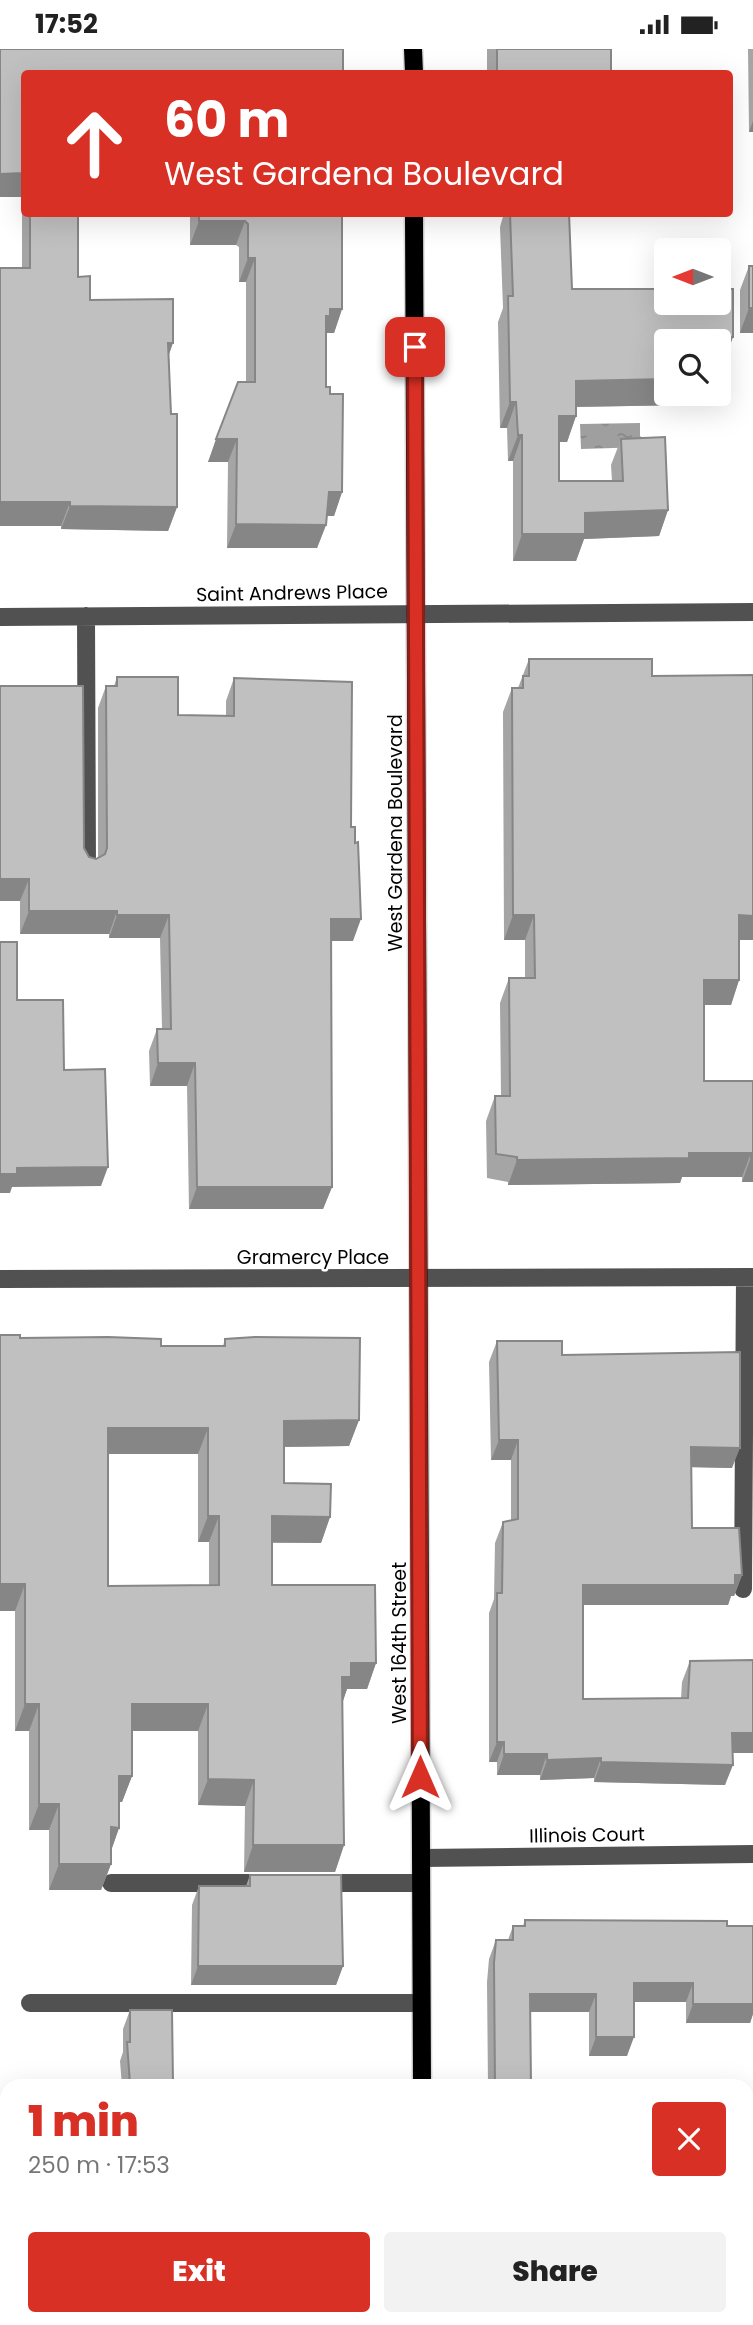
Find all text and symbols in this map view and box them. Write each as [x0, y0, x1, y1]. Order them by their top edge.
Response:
text: 17:52 [35, 6, 98, 42]
text: 60 m [164, 86, 289, 154]
icon: ahead [49, 98, 140, 189]
text: West Gardena Boulevard [164, 151, 564, 196]
north arrow [654, 238, 732, 315]
map controls [654, 238, 731, 406]
pin [385, 317, 445, 377]
icon: arrive [396, 328, 434, 366]
button: search [654, 329, 731, 406]
street label: Saint Andrews Place [196, 578, 388, 608]
street label: West Gardena Boulevard [382, 714, 409, 952]
street label: Gramercy Place [237, 1244, 389, 1271]
street label: West 164th Street [386, 1562, 413, 1724]
position arrow [383, 1740, 457, 1814]
street label: Illinois Court [529, 1820, 645, 1850]
text: 1 min [28, 2092, 139, 2151]
button: close [652, 2102, 726, 2176]
text: 250 m · 17:53 [28, 2149, 170, 2181]
button: Exit [28, 2232, 370, 2312]
button: Share [384, 2232, 726, 2312]

